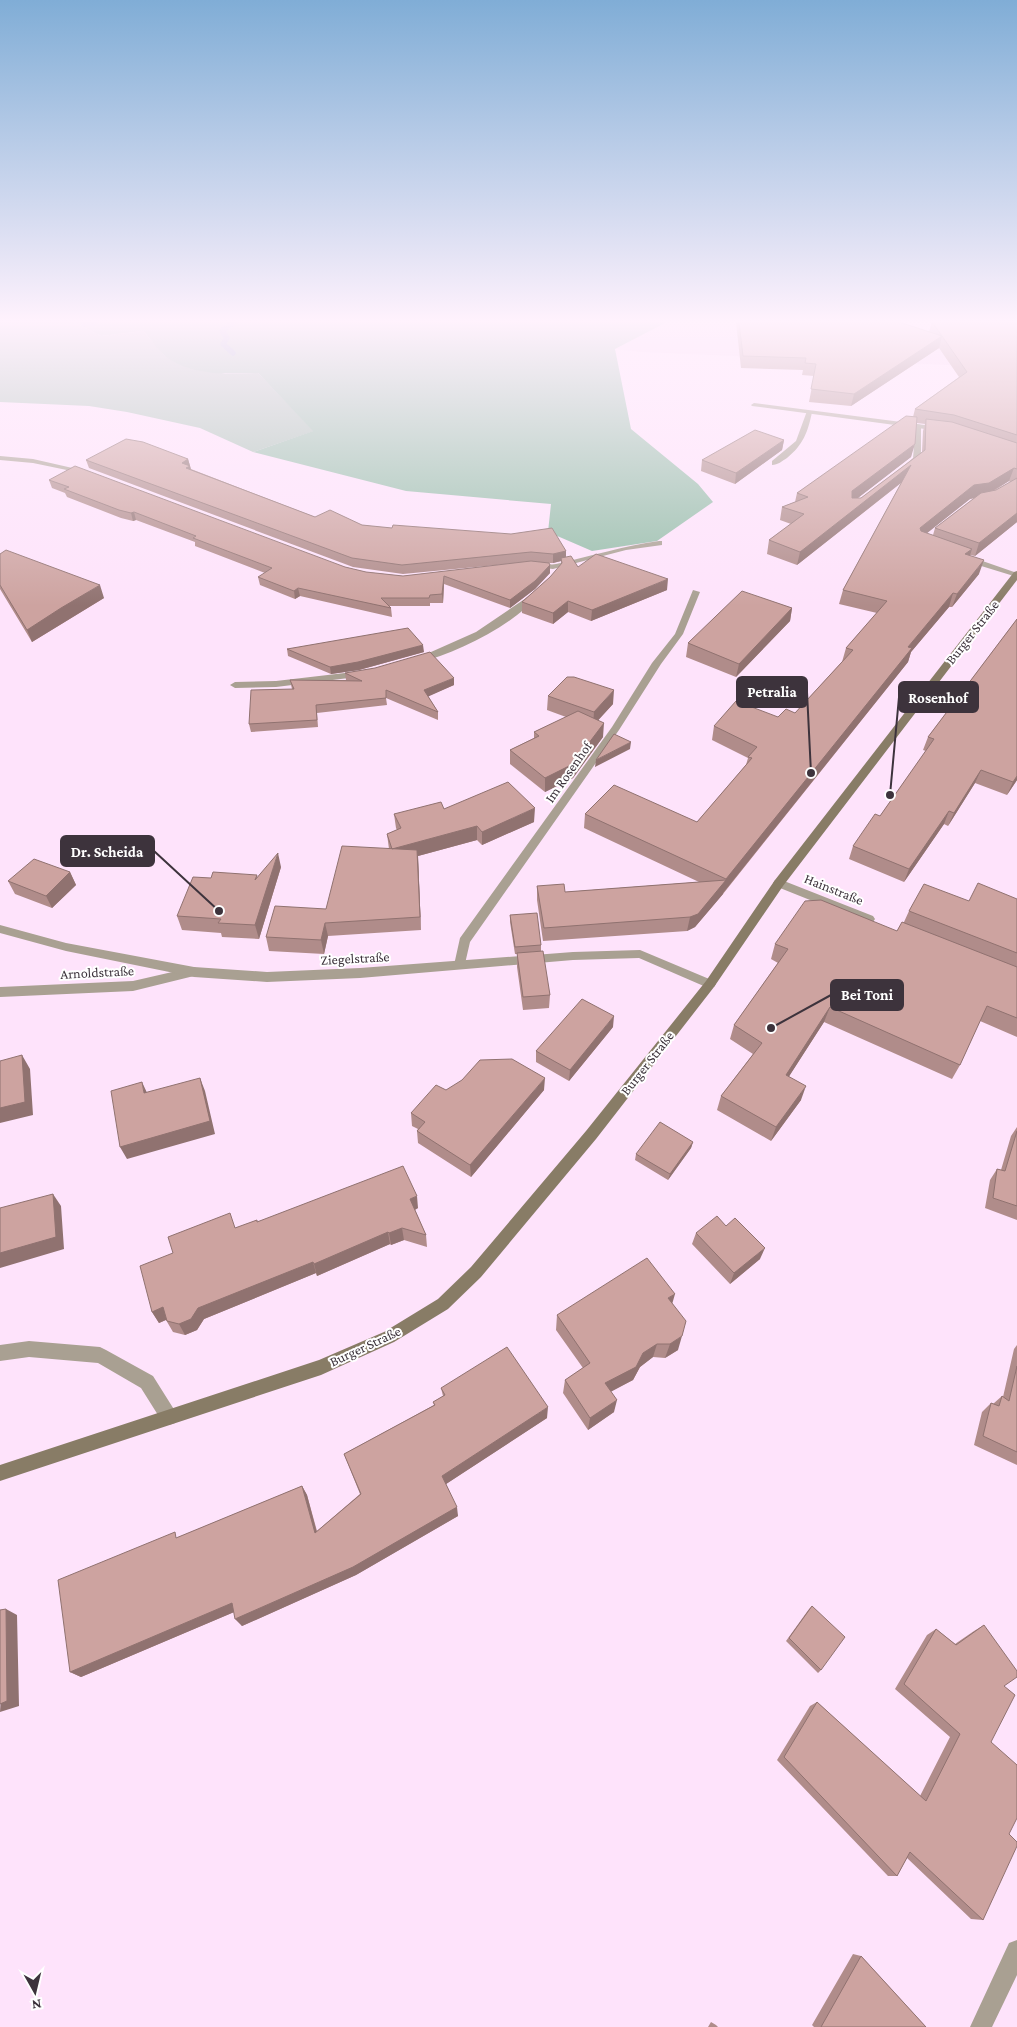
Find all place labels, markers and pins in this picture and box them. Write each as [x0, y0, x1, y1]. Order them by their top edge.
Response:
callout: Petralia [737, 677, 807, 707]
callout: Rosenhof [899, 682, 978, 712]
callout: Dr. Scheida [61, 836, 154, 866]
callout: Bei Toni [831, 980, 903, 1010]

